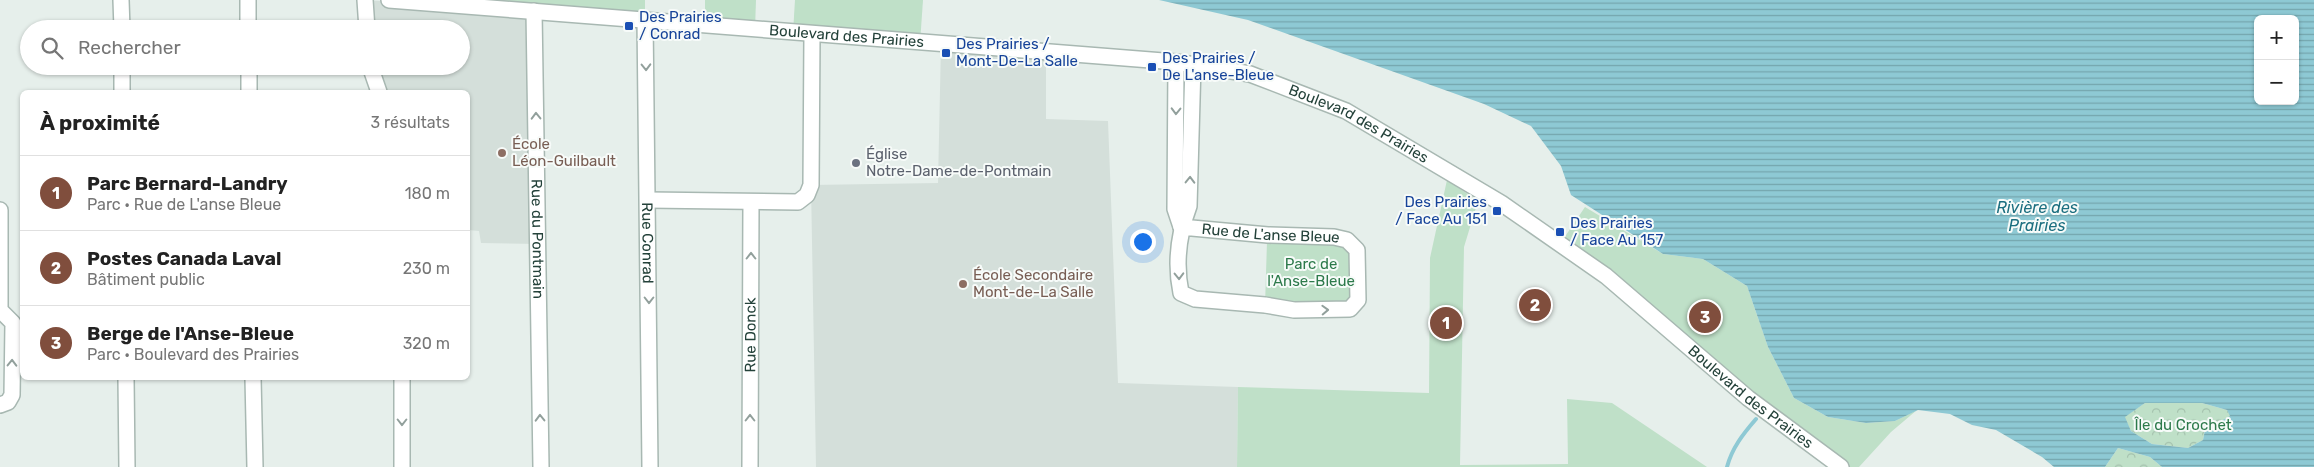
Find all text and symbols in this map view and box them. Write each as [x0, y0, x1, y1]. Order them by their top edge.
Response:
place label: Des Prairies / Conrad [639, 8, 722, 43]
map controls [2254, 15, 2299, 105]
button: + [2254, 15, 2299, 60]
search box [20, 20, 470, 75]
marker: Des Prairies / Conrad [623, 20, 635, 32]
street label: Boulevard des Prairies [769, 21, 925, 51]
icon: search [38, 34, 66, 62]
place label: Des Prairies / Mont-De-La Salle [956, 35, 1078, 70]
text: Rechercher [78, 36, 181, 59]
marker: Des Prairies / Mont-De-La Salle [940, 47, 952, 59]
place label: Des Prairies / De L'anse-Bleue [1162, 49, 1274, 84]
button: − [2254, 60, 2299, 105]
marker: Des Prairies / De L'anse-Bleue [1146, 61, 1158, 73]
one-way arrow [641, 64, 651, 72]
street label: Boulevard des Prairies [1286, 81, 1432, 167]
one-way arrow [1171, 108, 1181, 115]
text: À proximité [40, 110, 160, 135]
one-way arrow [531, 112, 541, 120]
text: 3 résultats [370, 113, 450, 132]
place label: École Léon-Guilbault [512, 135, 616, 170]
place label: Église Notre-Dame-de-Pontmain [866, 145, 1051, 180]
marker: École Léon-Guilbault [496, 147, 508, 159]
marker: Église Notre-Dame-de-Pontmain [850, 157, 862, 169]
text: Parc Bernard-Landry [87, 172, 288, 195]
one-way arrow [1185, 176, 1195, 184]
street label: Rue du Pontmain [528, 179, 547, 299]
text: 1 [52, 184, 60, 203]
text: 180 m [405, 184, 450, 203]
place label: Des Prairies / Face Au 151 [1395, 193, 1487, 228]
text: Parc · Rue de L'anse Bleue [87, 195, 281, 214]
water label: Rivière des Prairies [1996, 198, 2078, 235]
street label: Rue Conrad [638, 202, 657, 284]
marker: Des Prairies / Face Au 151 [1491, 205, 1503, 217]
place label: Des Prairies / Face Au 157 [1570, 214, 1663, 249]
street label: Rue de L'anse Bleue [1201, 220, 1342, 247]
marker: Des Prairies / Face Au 157 [1554, 226, 1566, 238]
your location [1130, 229, 1156, 255]
text: Postes Canada Laval [87, 247, 282, 270]
one-way arrow [746, 252, 756, 260]
park label: Parc de l'Anse-Bleue [1267, 255, 1355, 290]
text: 2 [51, 259, 61, 278]
text: 230 m [403, 259, 450, 278]
place label: École Secondaire Mont-de-La Salle [973, 266, 1094, 301]
text: Bâtiment public [87, 270, 205, 289]
one-way arrow [1174, 272, 1184, 280]
marker: École Secondaire Mont-de-La Salle [957, 278, 969, 290]
pin: 2 [1519, 286, 1551, 324]
one-way arrow [644, 296, 654, 304]
street label: Rue Donck [741, 297, 760, 373]
pin: 3 [1689, 298, 1721, 336]
one-way arrow [1321, 304, 1329, 315]
pin: 1 [1430, 304, 1462, 342]
text: Berge de l'Anse-Bleue [87, 322, 294, 345]
text: 3 [51, 334, 61, 353]
text: 320 m [403, 334, 450, 353]
street label: Boulevard des Prairies [1684, 342, 1817, 452]
text: Parc · Boulevard des Prairies [87, 345, 299, 364]
one-way arrow [7, 359, 17, 366]
one-way arrow [535, 414, 545, 422]
one-way arrow [745, 414, 755, 422]
park label: Île du Crochet [2133, 416, 2232, 434]
one-way arrow [397, 419, 407, 427]

